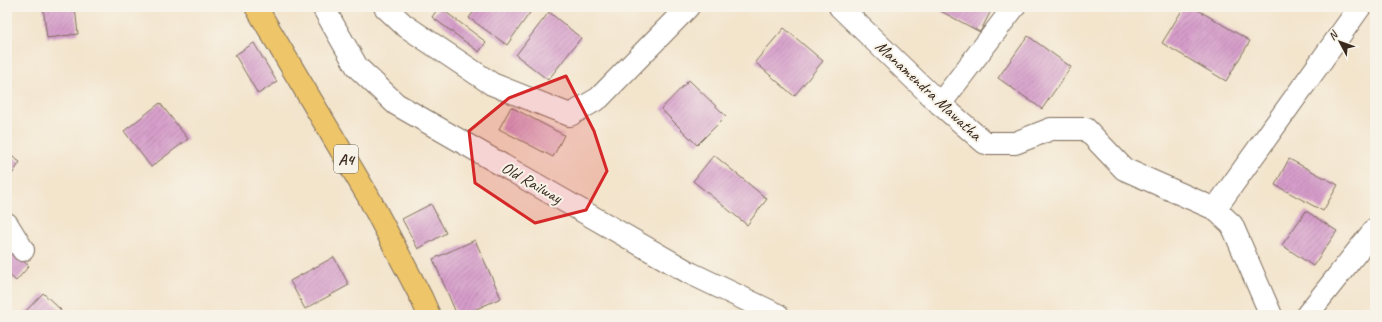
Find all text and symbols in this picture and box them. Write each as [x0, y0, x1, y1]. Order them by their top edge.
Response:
north arrow [1320, 22, 1360, 62]
text: N [1325, 27, 1341, 43]
street label: Manamendra Mawatha [871, 36, 987, 146]
road number: A4 [334, 145, 358, 173]
street label: Old Railway [498, 157, 567, 209]

